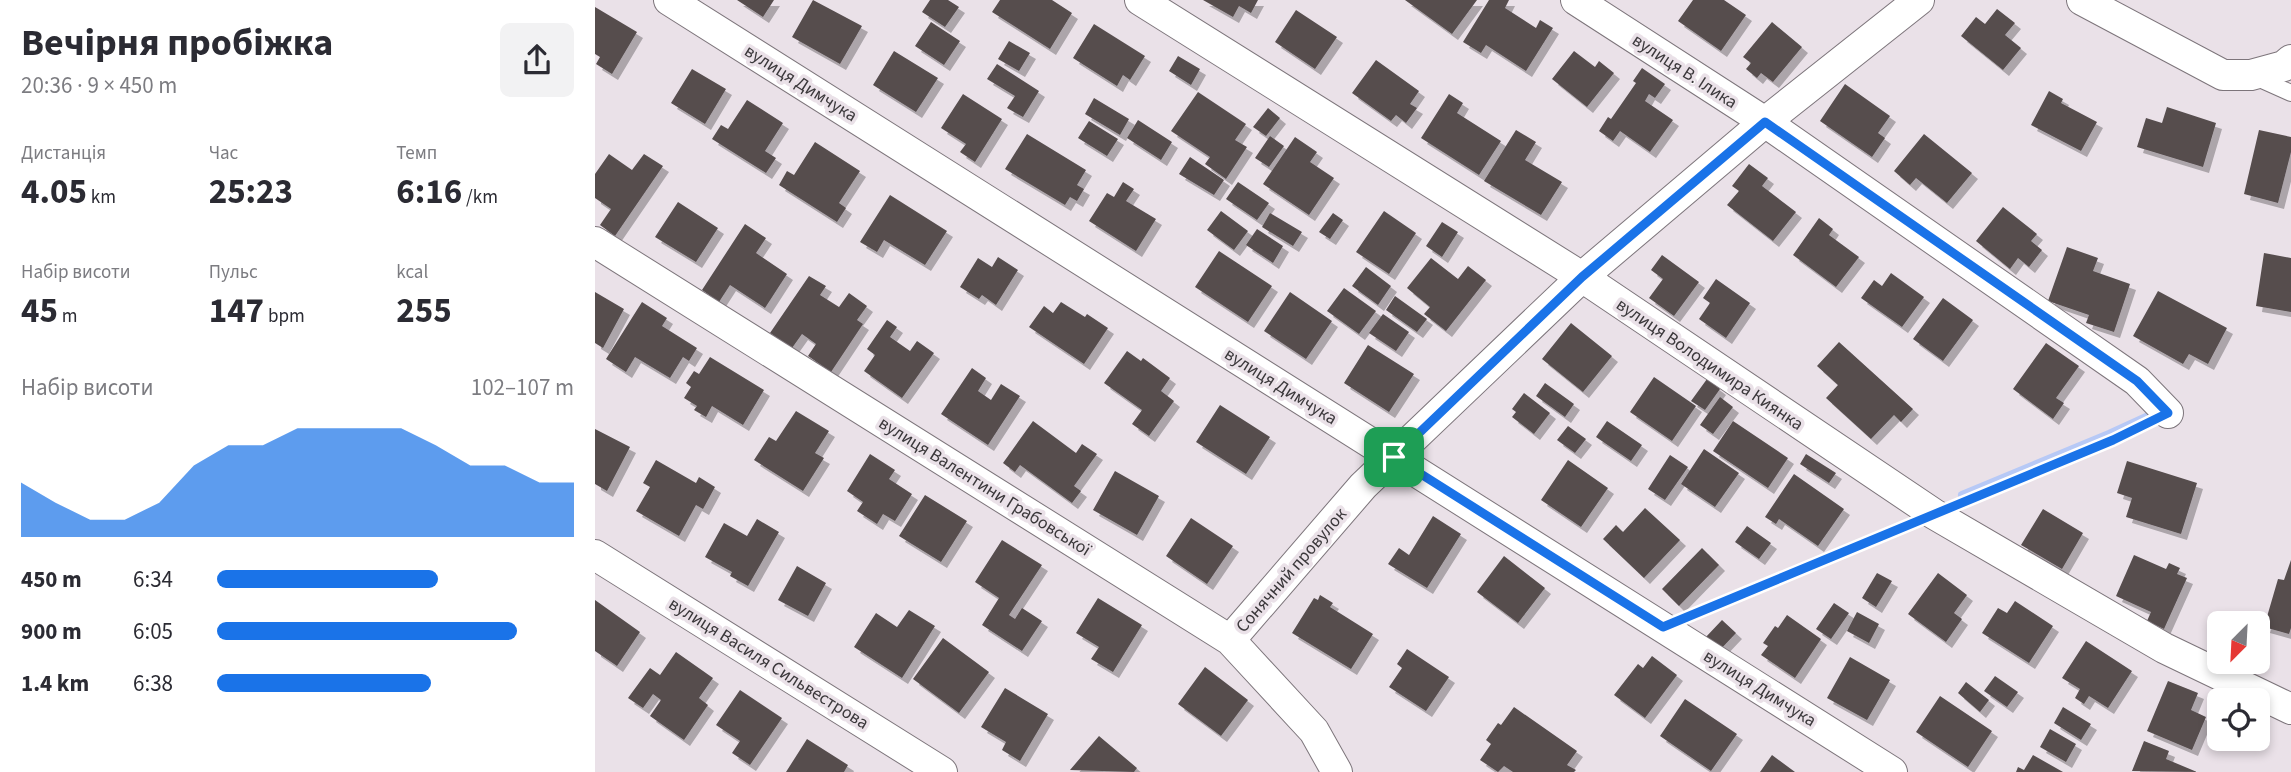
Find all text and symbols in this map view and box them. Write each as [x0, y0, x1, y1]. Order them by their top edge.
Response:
text: Вечірня пробіжка [21, 16, 333, 70]
button: share [500, 23, 574, 97]
street label: вулиця В. Ілика [1627, 28, 1742, 115]
street label: вулиця Димчука [740, 39, 862, 128]
text: 20:36 · 9 × 450 m [21, 69, 177, 102]
text: Дистанція [21, 140, 106, 167]
text: Час [209, 140, 238, 167]
text: Темп [396, 140, 437, 167]
text: 4.05 [21, 167, 87, 217]
text: 25:23 [209, 167, 293, 217]
text: 6:16 [396, 167, 462, 217]
text: km [87, 184, 116, 211]
text: /km [462, 184, 498, 211]
text: Набір висоти [21, 259, 130, 286]
text: Пульс [209, 259, 258, 286]
text: kcal [396, 259, 428, 286]
text: 45 [21, 286, 58, 336]
text: 147 [209, 286, 264, 336]
text: 255 [396, 286, 452, 336]
street label: вулиця Володимира Киянка [1611, 292, 1808, 437]
text: m [58, 303, 78, 330]
text: bpm [264, 303, 305, 330]
street label: вулиця Димчука [1220, 342, 1342, 431]
text: Набір висоти [21, 371, 153, 404]
text: 102–107 m [471, 371, 574, 404]
street label: вулиця Валентини Грабовської [874, 411, 1096, 562]
pin [1364, 427, 1424, 487]
icon: arrive [1375, 438, 1413, 476]
street label: Сонячний провулок [1230, 502, 1353, 638]
text: 450 m [21, 563, 82, 596]
text: 6:34 [133, 563, 173, 596]
street label: вулиця Василя Сильвестрова [664, 591, 874, 735]
north arrow [2207, 611, 2270, 674]
map controls [2207, 611, 2270, 751]
text: 900 m [21, 615, 82, 648]
text: 6:05 [133, 615, 173, 648]
street label: вулиця Димчука [1699, 644, 1821, 733]
text: 1.4 km [21, 667, 89, 700]
text: 6:38 [133, 667, 173, 700]
button: locate [2207, 688, 2270, 751]

